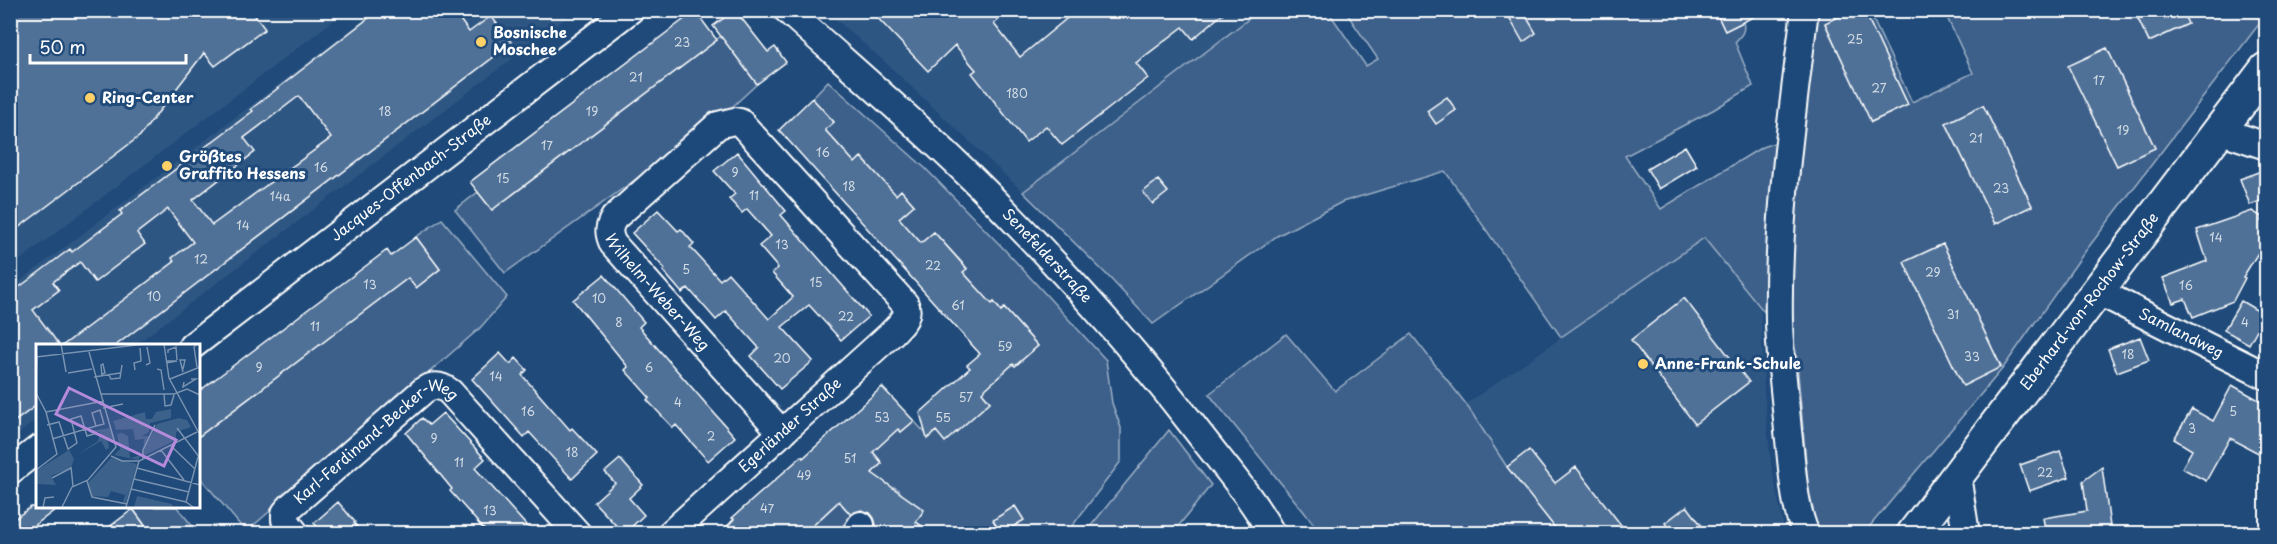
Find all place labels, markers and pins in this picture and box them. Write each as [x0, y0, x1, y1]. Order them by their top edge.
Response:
place label: Bosnische Moschee [493, 20, 567, 60]
marker: Bosnische Moschee [474, 35, 488, 49]
place label: Ring-Center [102, 85, 194, 108]
marker: Ring-Center [83, 91, 97, 105]
place label: Größtes Graffito Hessens [179, 144, 306, 184]
marker: Größtes Graffito Hessens [160, 159, 174, 173]
place label: Anne-Frank-Schule [1655, 351, 1801, 374]
marker: Anne-Frank-Schule [1636, 357, 1650, 371]

